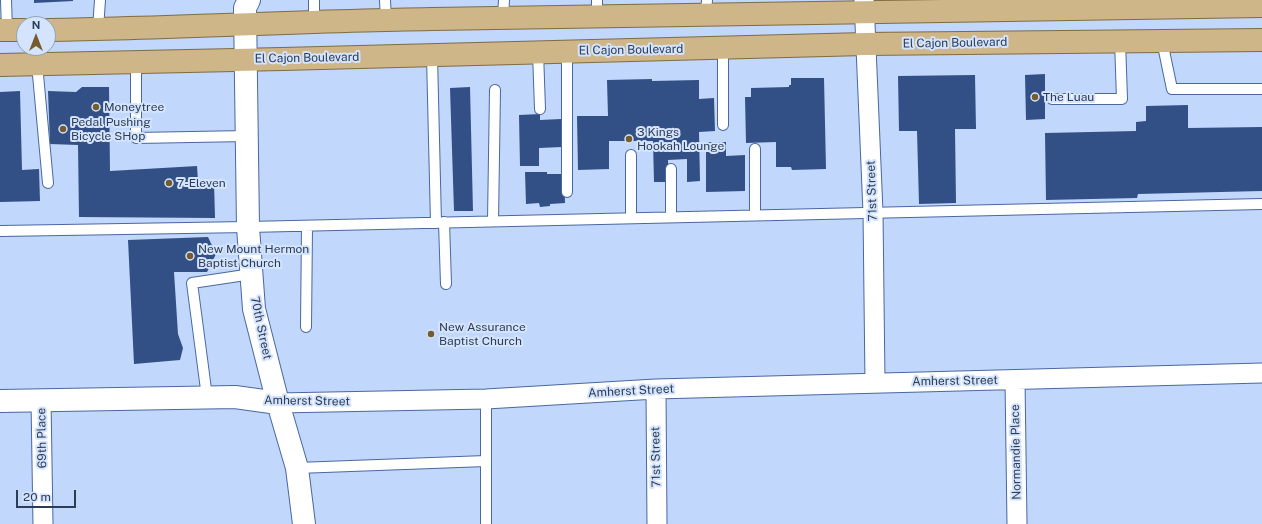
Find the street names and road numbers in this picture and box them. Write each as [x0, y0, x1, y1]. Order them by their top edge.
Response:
street label: El Cajon Boulevard [903, 35, 1007, 51]
street label: El Cajon Boulevard [579, 42, 683, 58]
street label: El Cajon Boulevard [255, 50, 359, 66]
street label: 71st Street [864, 160, 880, 222]
street label: 70th Street [247, 295, 275, 361]
street label: Amherst Street [912, 373, 998, 389]
street label: Amherst Street [588, 382, 674, 400]
street label: Amherst Street [264, 393, 350, 409]
street label: Normandie Place [1008, 404, 1024, 500]
street label: 69th Place [34, 408, 50, 468]
street label: 71st Street [648, 426, 664, 488]

